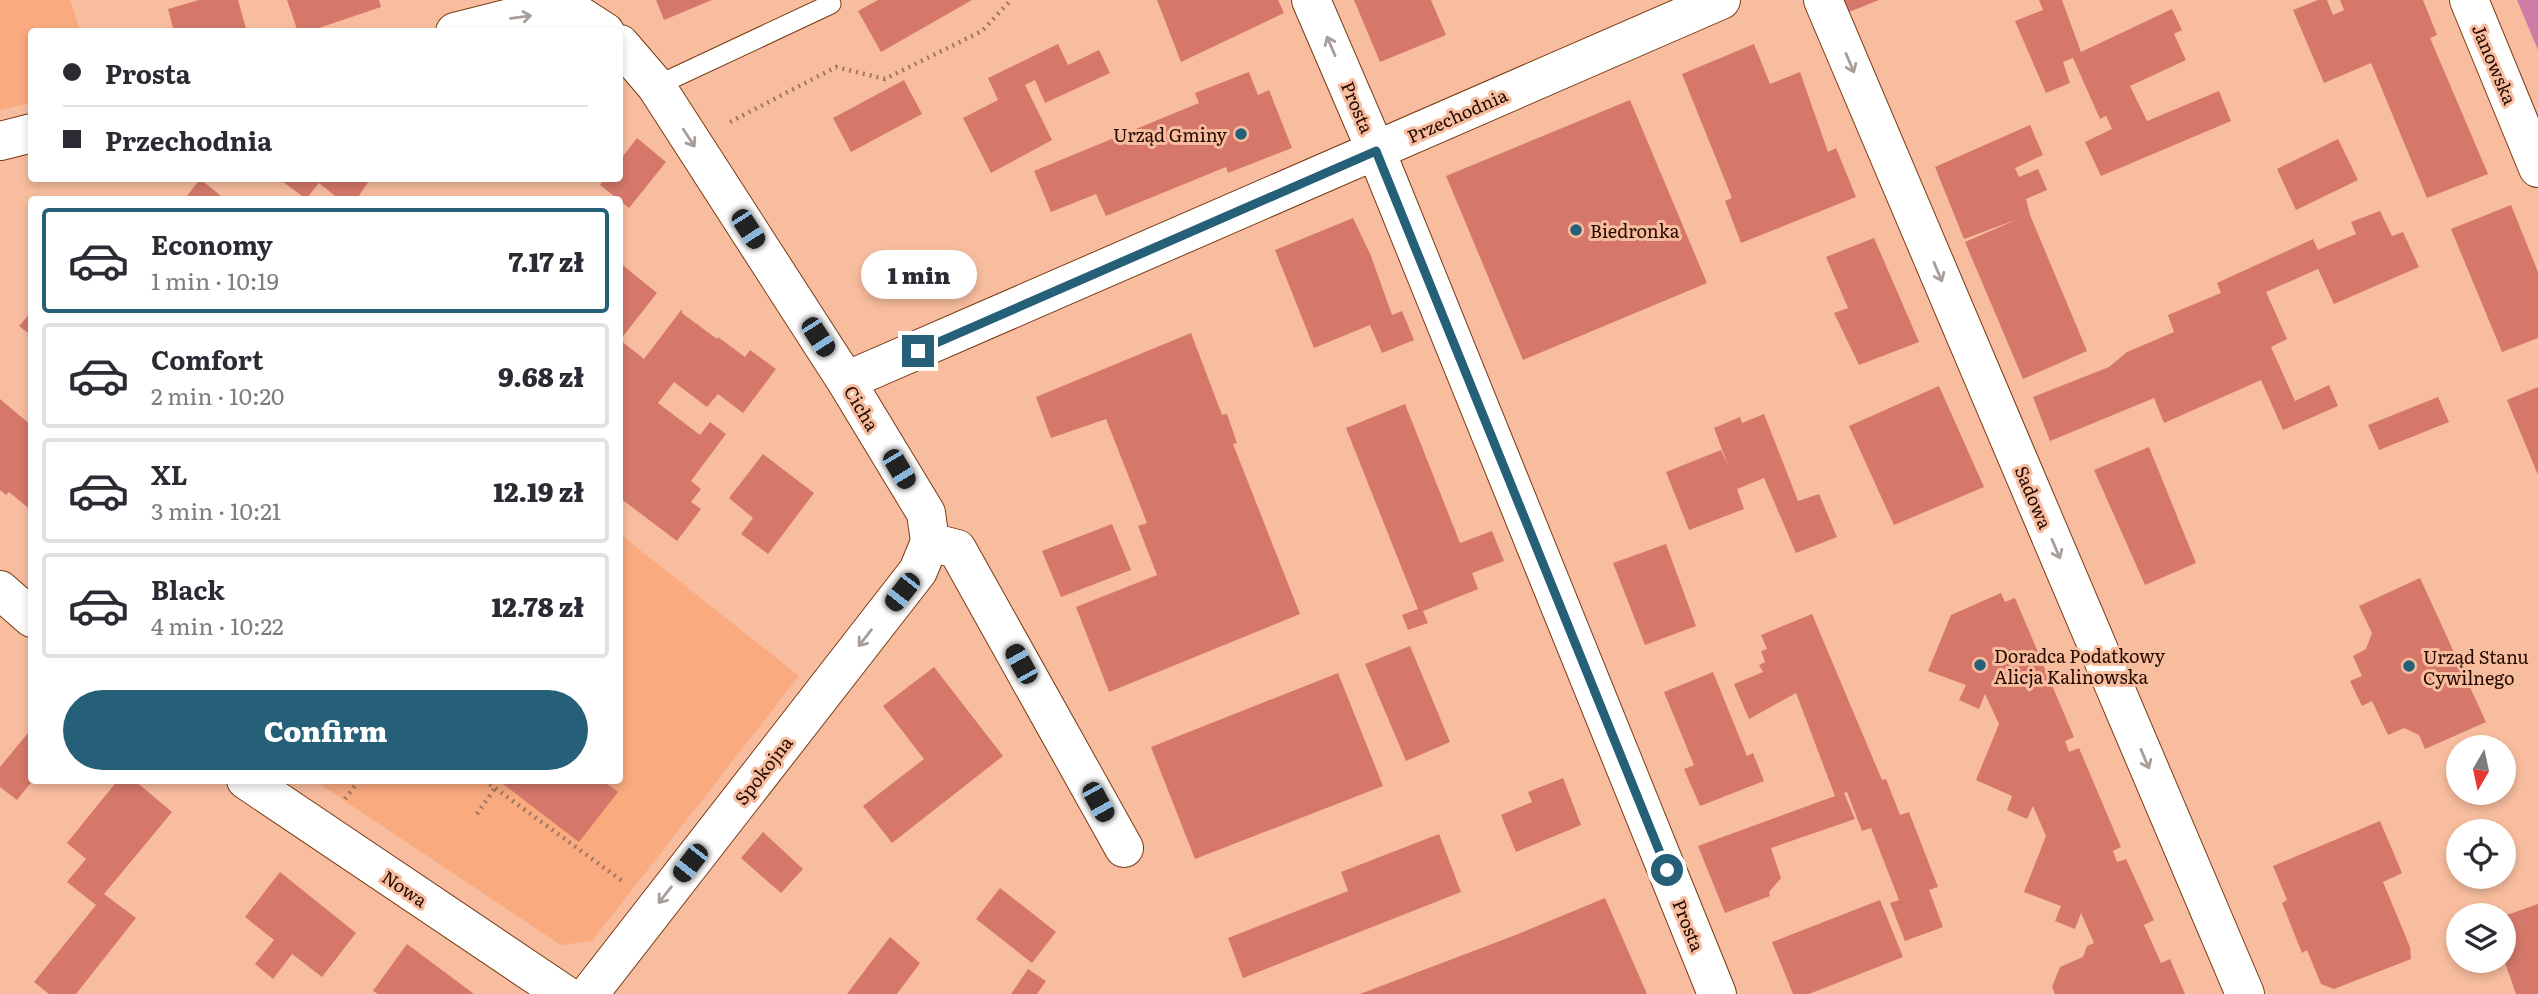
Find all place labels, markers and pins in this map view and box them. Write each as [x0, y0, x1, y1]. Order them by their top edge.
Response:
place label: Urząd Gminy [1113, 121, 1228, 148]
marker: Urząd Gminy [1233, 126, 1249, 142]
place label: Biedronka [1590, 217, 1680, 244]
marker: Biedronka [1568, 222, 1584, 238]
place label: Doradca Podatkowy Alicja Kalinowska [1994, 642, 2166, 690]
place label: Urząd Stanu Cywilnego [2423, 643, 2529, 691]
marker: Doradca Podatkowy Alicja Kalinowska [1972, 657, 1988, 673]
marker: Urząd Stanu Cywilnego [2401, 658, 2417, 674]

